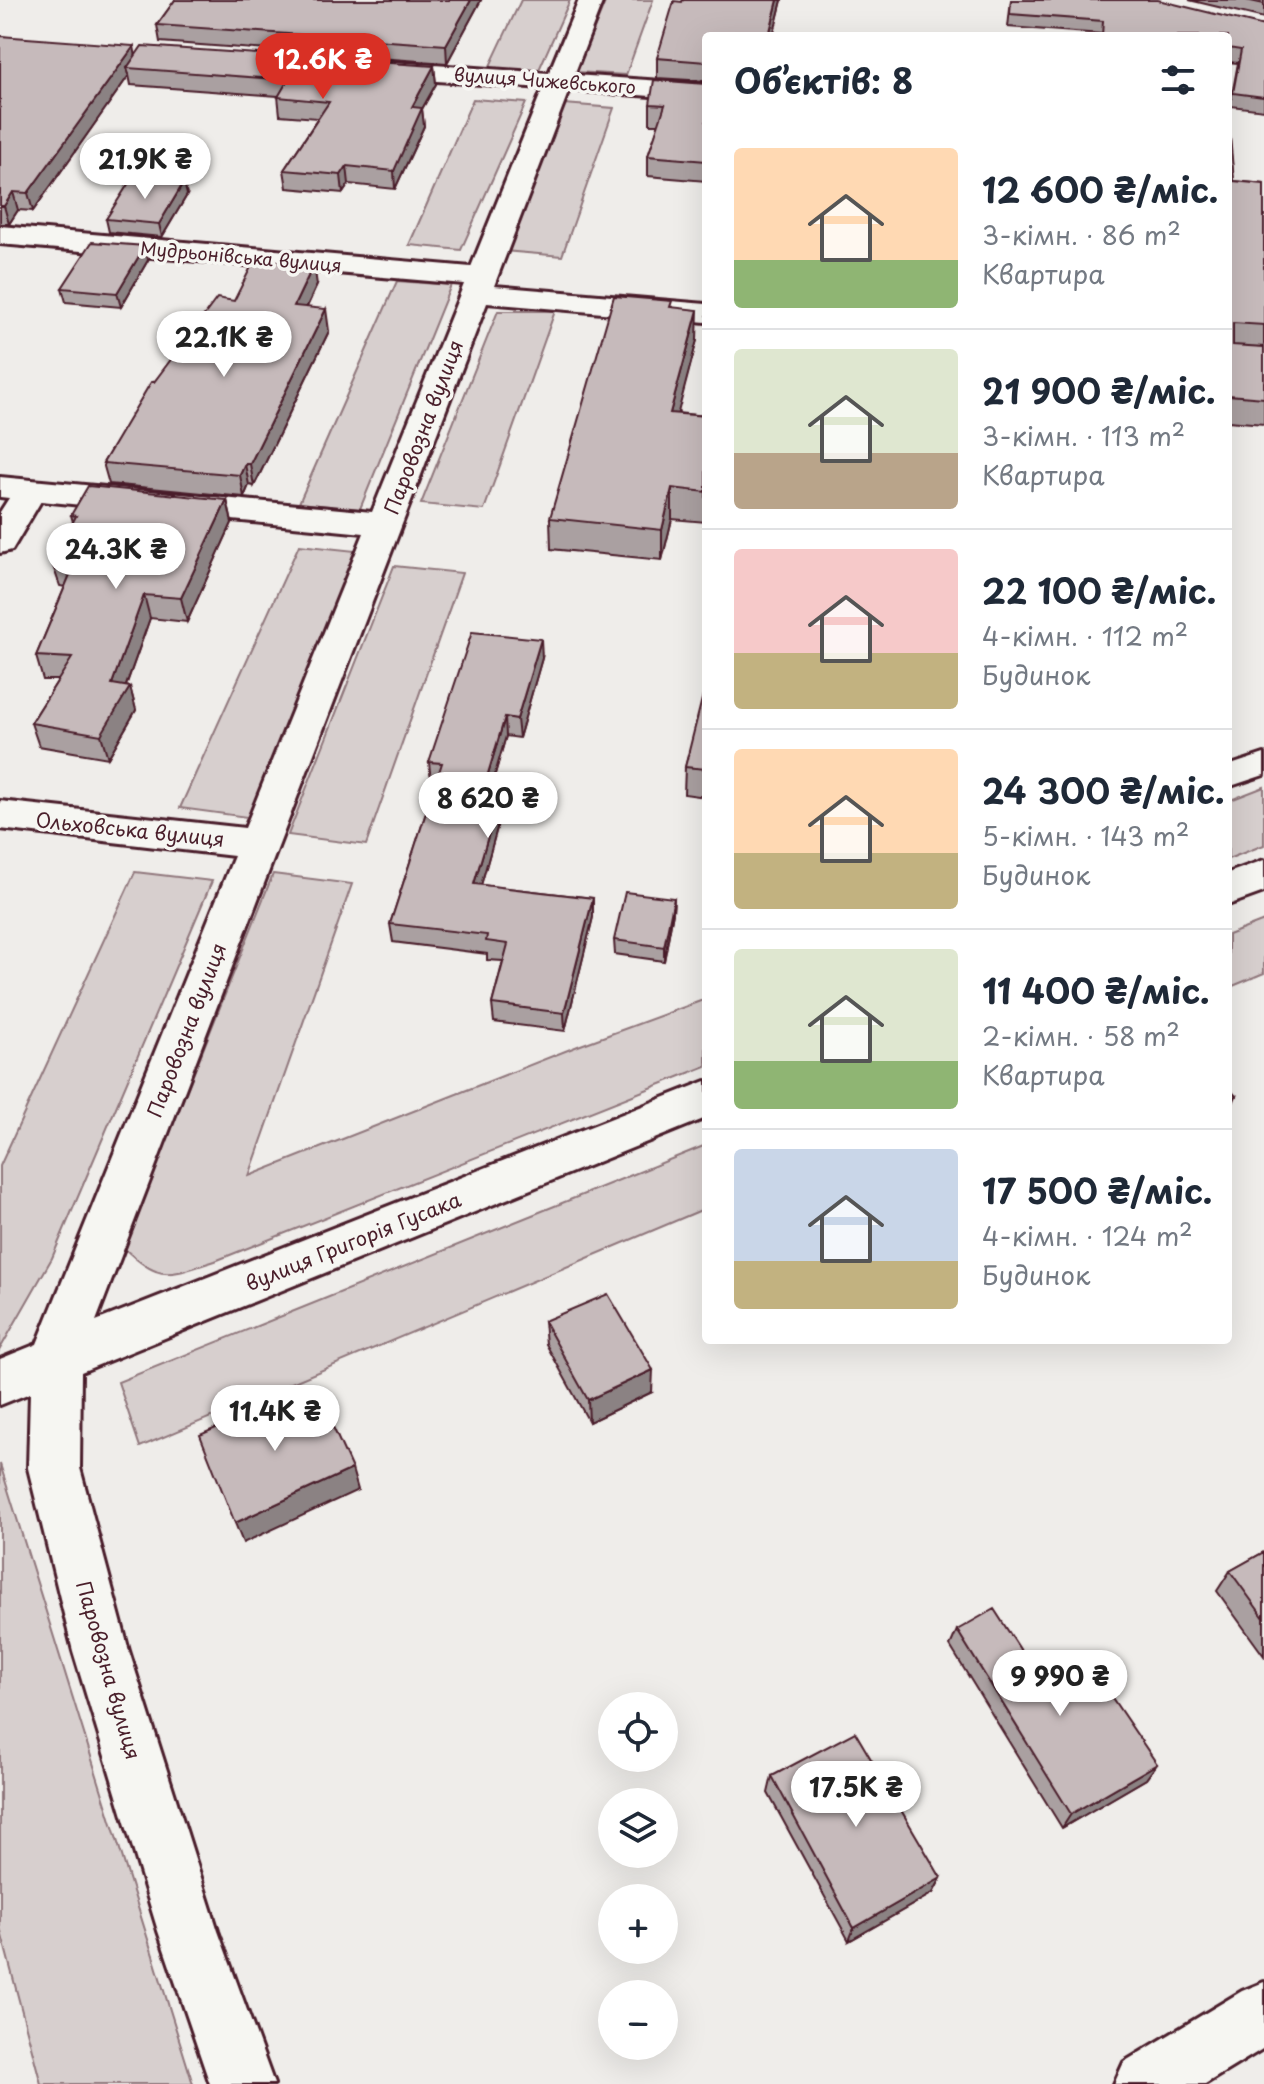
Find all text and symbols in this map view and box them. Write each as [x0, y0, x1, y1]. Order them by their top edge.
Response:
pin: 12.6K ₴ [249, 33, 397, 101]
text: 12.6K ₴ [274, 39, 372, 78]
text: Об’єктів: 8 [734, 54, 913, 106]
icon: filters [1156, 58, 1200, 102]
street label: вулиця Чижевського [453, 60, 637, 100]
pin: 21.9K ₴ [71, 133, 219, 201]
text: 21.9K ₴ [98, 139, 192, 178]
text: 12 600 ₴/міс. [982, 163, 1218, 215]
icon: home [798, 180, 894, 276]
text: 3-кімн. · 86 m² [982, 215, 1181, 254]
street label: Мудрьонівська вулиця [139, 234, 343, 278]
text: Квартира [982, 254, 1105, 293]
pin: 22.1K ₴ [150, 311, 298, 379]
text: 22.1K ₴ [175, 317, 273, 356]
street label: Паровозна вулиця [376, 335, 470, 519]
text: 21 900 ₴/міс. [982, 364, 1216, 416]
icon: home [798, 381, 894, 477]
text: 3-кімн. · 113 m² [982, 416, 1185, 455]
text: Квартира [982, 455, 1105, 494]
pin: 24.3K ₴ [42, 523, 190, 591]
text: 24.3K ₴ [64, 529, 168, 568]
text: 22 100 ₴/міс. [982, 564, 1216, 616]
icon: home [798, 581, 894, 677]
text: 4-кімн. · 112 m² [982, 616, 1188, 655]
text: Будинок [982, 655, 1090, 694]
text: 24 300 ₴/міс. [982, 764, 1225, 816]
pin: 8 620 ₴ [414, 772, 562, 840]
text: 8 620 ₴ [437, 778, 539, 817]
icon: home [798, 781, 894, 877]
street label: Ольховська вулиця [34, 804, 226, 854]
text: 5-кімн. · 143 m² [982, 816, 1190, 855]
text: Будинок [982, 855, 1090, 894]
street label: Паровозна вулиця [139, 938, 233, 1122]
text: 11 400 ₴/міс. [982, 964, 1210, 1016]
icon: home [798, 981, 894, 1077]
text: 2-кімн. · 58 m² [982, 1016, 1180, 1055]
text: Квартира [982, 1055, 1105, 1094]
text: 17 500 ₴/міс. [982, 1164, 1212, 1216]
icon: home [798, 1181, 894, 1277]
street label: вулиця Григорія Гусака [241, 1184, 466, 1298]
text: 4-кімн. · 124 m² [982, 1216, 1193, 1255]
text: Будинок [982, 1255, 1090, 1294]
pin: 11.4K ₴ [201, 1385, 349, 1453]
text: 11.4K ₴ [229, 1391, 321, 1430]
street label: Паровозна вулиця [69, 1577, 149, 1763]
pin: 9 990 ₴ [986, 1650, 1134, 1718]
text: 9 990 ₴ [1010, 1656, 1110, 1695]
map controls [598, 1692, 678, 2060]
button: locate [598, 1692, 678, 1772]
pin: 17.5K ₴ [782, 1761, 930, 1829]
text: 17.5K ₴ [809, 1767, 903, 1806]
button: layers [598, 1788, 678, 1868]
button: + [598, 1884, 678, 1964]
button: − [598, 1980, 678, 2060]

